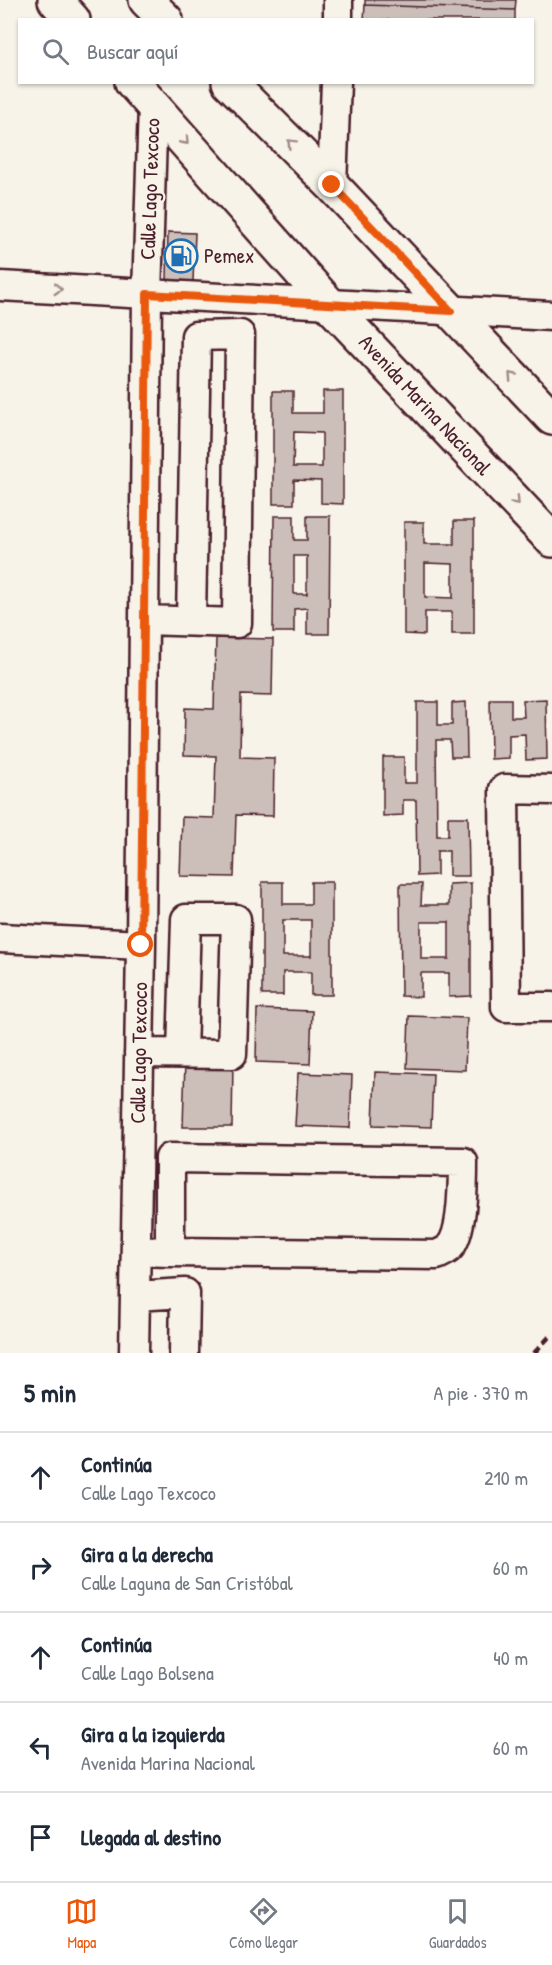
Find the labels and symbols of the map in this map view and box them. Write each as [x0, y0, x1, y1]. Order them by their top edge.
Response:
street label: Calle Lago Texcoco [133, 118, 166, 260]
one-way arrow [178, 135, 189, 145]
one-way arrow [287, 140, 298, 151]
route end [318, 171, 344, 197]
fuel station icon: Pemex [163, 238, 199, 274]
place label: Pemex [204, 241, 255, 270]
one-way arrow [54, 282, 63, 295]
street label: Avenida Marina Nacional [353, 328, 498, 482]
one-way arrow [508, 372, 519, 382]
one-way arrow [509, 495, 520, 505]
route start [127, 931, 153, 957]
street label: Calle Lago Texcoco [123, 982, 154, 1124]

